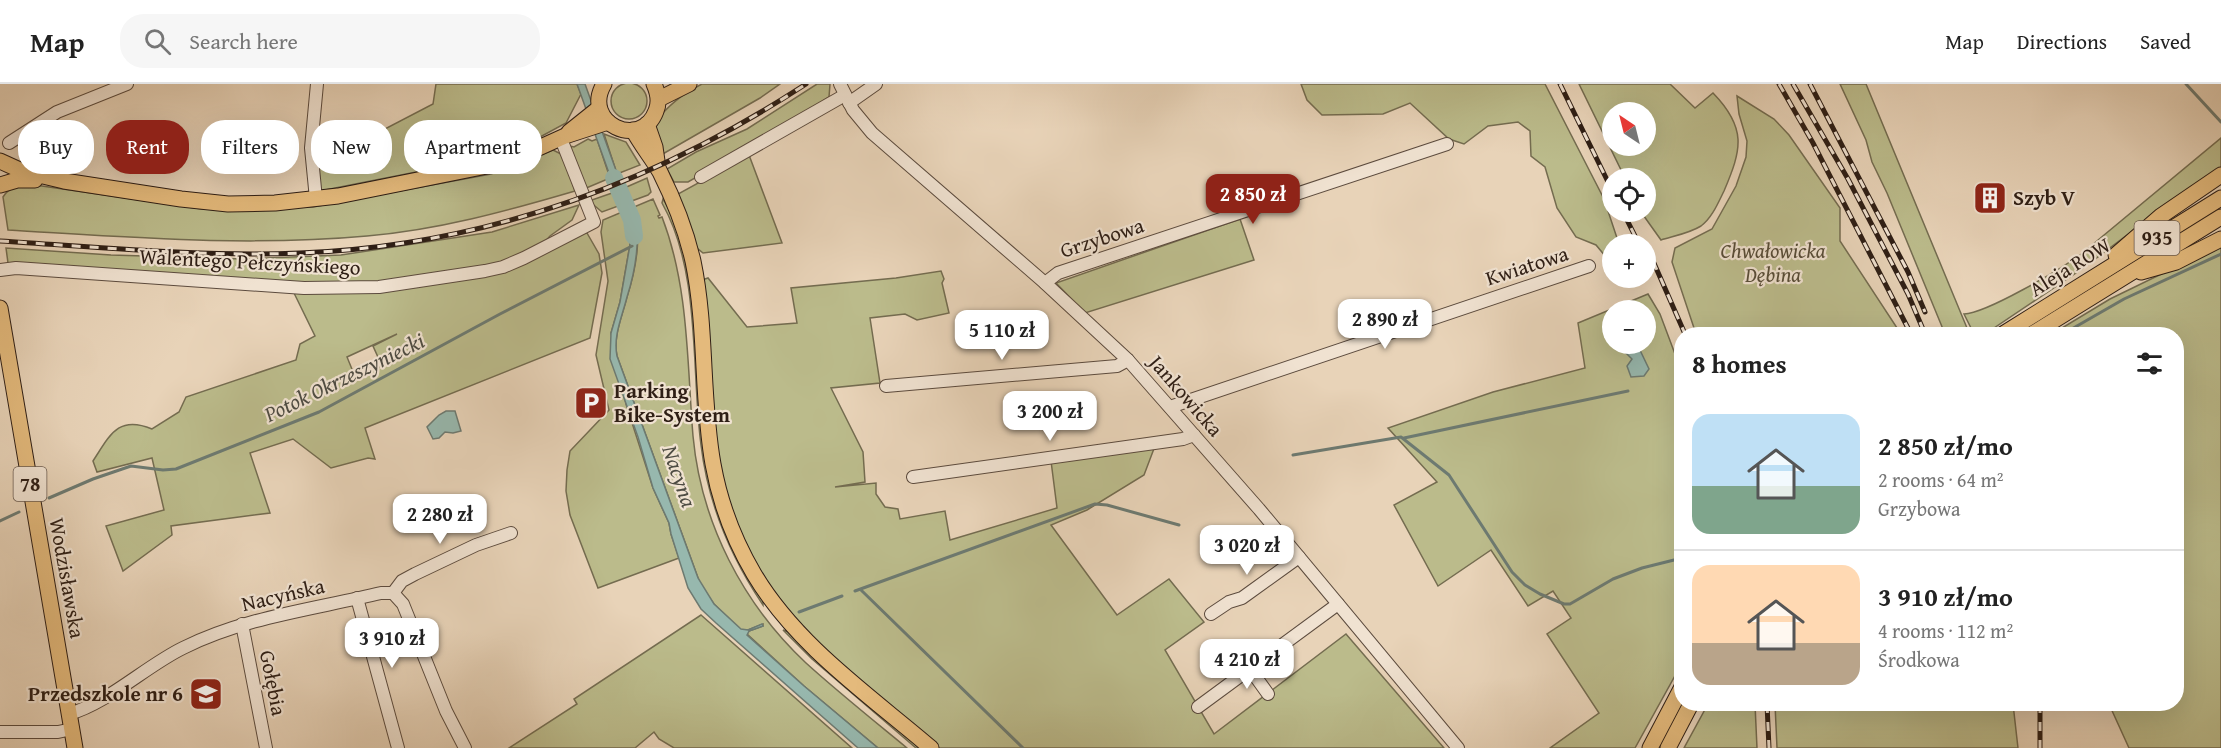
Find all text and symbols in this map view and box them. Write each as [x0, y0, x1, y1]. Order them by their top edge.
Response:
search box [120, 14, 540, 68]
text: Map [30, 21, 84, 62]
icon: search [141, 25, 174, 58]
text: Search here [189, 25, 298, 57]
text: Map [1945, 26, 1984, 57]
text: Directions [2017, 26, 2107, 57]
text: Saved [2140, 26, 2191, 57]
north arrow [1602, 102, 1656, 156]
map controls [1602, 102, 1656, 354]
chip: Buy [18, 120, 94, 174]
chip: Rent [106, 120, 189, 174]
chip: Filters [201, 120, 299, 174]
chip: New [311, 120, 392, 174]
chip: Apartment [404, 120, 542, 174]
button: locate [1602, 168, 1656, 222]
pin: 2 850 zł [1191, 174, 1315, 225]
text: 2 850 zł [1220, 179, 1286, 208]
building icon: Szyb V [1972, 180, 2008, 216]
place label: Szyb V [2013, 182, 2075, 213]
street label: Grzybowa [1056, 209, 1148, 266]
road number: 935 [2134, 221, 2180, 255]
street label: Aleja ROW [2023, 229, 2117, 304]
button: + [1602, 234, 1656, 288]
park label: Chwałowicka Dębina [1721, 235, 1826, 290]
street label: Kwiatowa [1481, 238, 1572, 293]
street label: Walentego Pełczyńskiego [139, 240, 361, 283]
pin: 2 890 zł [1323, 299, 1447, 350]
button: − [1602, 300, 1656, 354]
text: 2 890 zł [1352, 304, 1418, 333]
pin: 5 110 zł [940, 310, 1064, 361]
text: 5 110 zł [969, 315, 1035, 344]
water label: Potok Okrzeszyniecki [258, 324, 430, 430]
text: 8 homes [1692, 344, 1787, 383]
street label: Jankowicka [1140, 346, 1231, 443]
icon: filters [2133, 347, 2166, 380]
place label: Parking Bike-System [614, 375, 730, 430]
parking icon: Parking Bike-System [573, 385, 609, 421]
pin: 3 200 zł [988, 391, 1112, 442]
text: 3 200 zł [1017, 396, 1083, 425]
text: 2 850 zł/mo [1878, 426, 2013, 465]
icon: home [1740, 438, 1812, 510]
water label: Nacyna [654, 440, 706, 511]
text: 2 rooms · 64 m² [1878, 465, 2004, 494]
road number: 78 [14, 467, 46, 501]
pin: 2 280 zł [378, 494, 502, 545]
text: Grzybowa [1878, 494, 1960, 523]
text: 2 280 zł [407, 499, 473, 528]
street label: Wodzisławska [42, 515, 93, 641]
pin: 3 020 zł [1185, 525, 1309, 576]
text: 3 020 zł [1214, 530, 1280, 559]
street label: Nacyńska [238, 570, 327, 619]
text: 3 910 zł/mo [1878, 577, 2013, 616]
icon: home [1740, 589, 1812, 661]
text: 4 rooms · 112 m² [1878, 616, 2013, 645]
pin: 3 910 zł [330, 618, 454, 669]
text: 3 910 zł [359, 623, 425, 652]
pin: 4 210 zł [1185, 639, 1309, 690]
text: 4 210 zł [1214, 644, 1280, 673]
text: Środkowa [1878, 645, 1960, 674]
street label: Gołębia [252, 648, 295, 718]
school or university icon: Przedszkole nr 6 [188, 676, 224, 712]
place label: Przedszkole nr 6 [28, 678, 183, 709]

